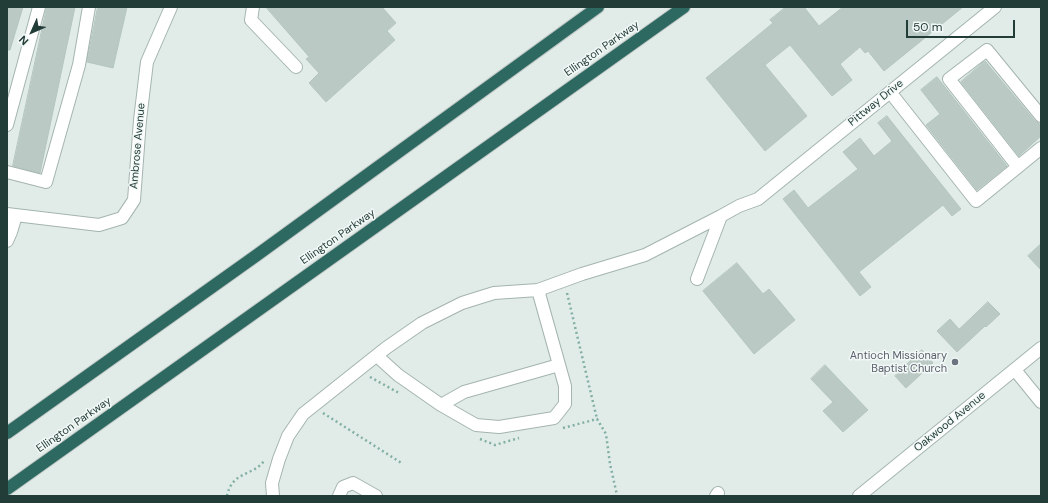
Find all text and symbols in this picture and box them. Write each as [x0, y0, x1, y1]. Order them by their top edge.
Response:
north arrow [12, 12, 52, 52]
scale bar [908, 12, 1017, 38]
street label: Ellington Parkway [562, 18, 642, 80]
text: 50 m [913, 19, 942, 35]
text: N [16, 33, 31, 48]
street label: Pittway Drive [846, 77, 906, 129]
street label: Ambrose Avenue [128, 102, 148, 190]
street label: Ellington Parkway [298, 206, 378, 268]
place label: Antioch Missionary Baptist Church [850, 349, 947, 375]
marker: Antioch Missionary Baptist Church [950, 357, 960, 367]
street label: Oakwood Avenue [911, 389, 989, 455]
street label: Ellington Parkway [34, 394, 114, 456]

